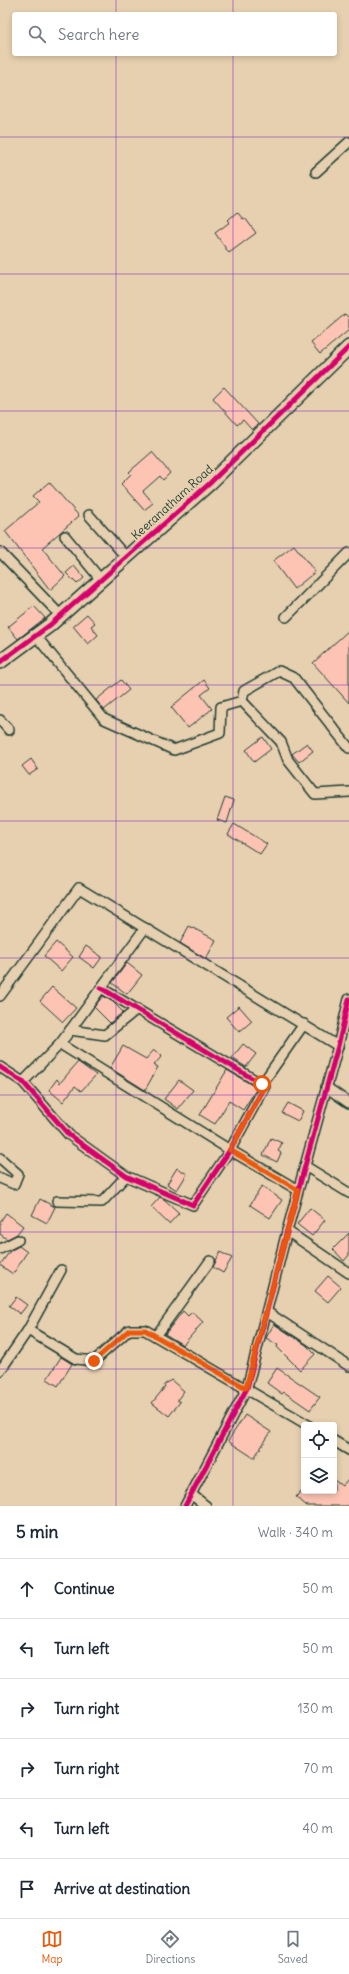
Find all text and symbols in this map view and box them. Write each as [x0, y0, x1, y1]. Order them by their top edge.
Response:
search box [12, 12, 337, 56]
icon: search [26, 23, 48, 45]
text: Search here [58, 25, 139, 44]
street label: Keeranatham Road [128, 461, 216, 543]
route start [253, 1075, 271, 1093]
route end [85, 1352, 103, 1370]
map controls [301, 1422, 337, 1494]
button: locate [301, 1422, 337, 1458]
button: layers [301, 1458, 337, 1494]
text: 5 min [16, 1521, 58, 1543]
text: Walk · 340 m [258, 1524, 333, 1541]
icon: ahead [16, 1578, 38, 1600]
text: Continue [54, 1579, 115, 1598]
text: 50 m [302, 1580, 333, 1597]
icon: left [16, 1638, 38, 1660]
text: Turn left [54, 1639, 109, 1658]
text: 50 m [302, 1640, 333, 1657]
icon: right [16, 1698, 38, 1720]
text: Turn right [54, 1699, 119, 1718]
text: 130 m [297, 1700, 333, 1717]
icon: right [16, 1758, 38, 1780]
text: Turn right [54, 1759, 119, 1778]
text: 70 m [304, 1760, 333, 1777]
icon: left [16, 1818, 38, 1840]
text: Turn left [54, 1819, 109, 1838]
text: 40 m [302, 1820, 333, 1837]
icon: arrive [16, 1878, 38, 1900]
text: Arrive at destination [54, 1879, 190, 1898]
tab: Map [41, 1928, 63, 1966]
tab: Directions [146, 1928, 195, 1966]
tab: Saved [278, 1928, 308, 1966]

